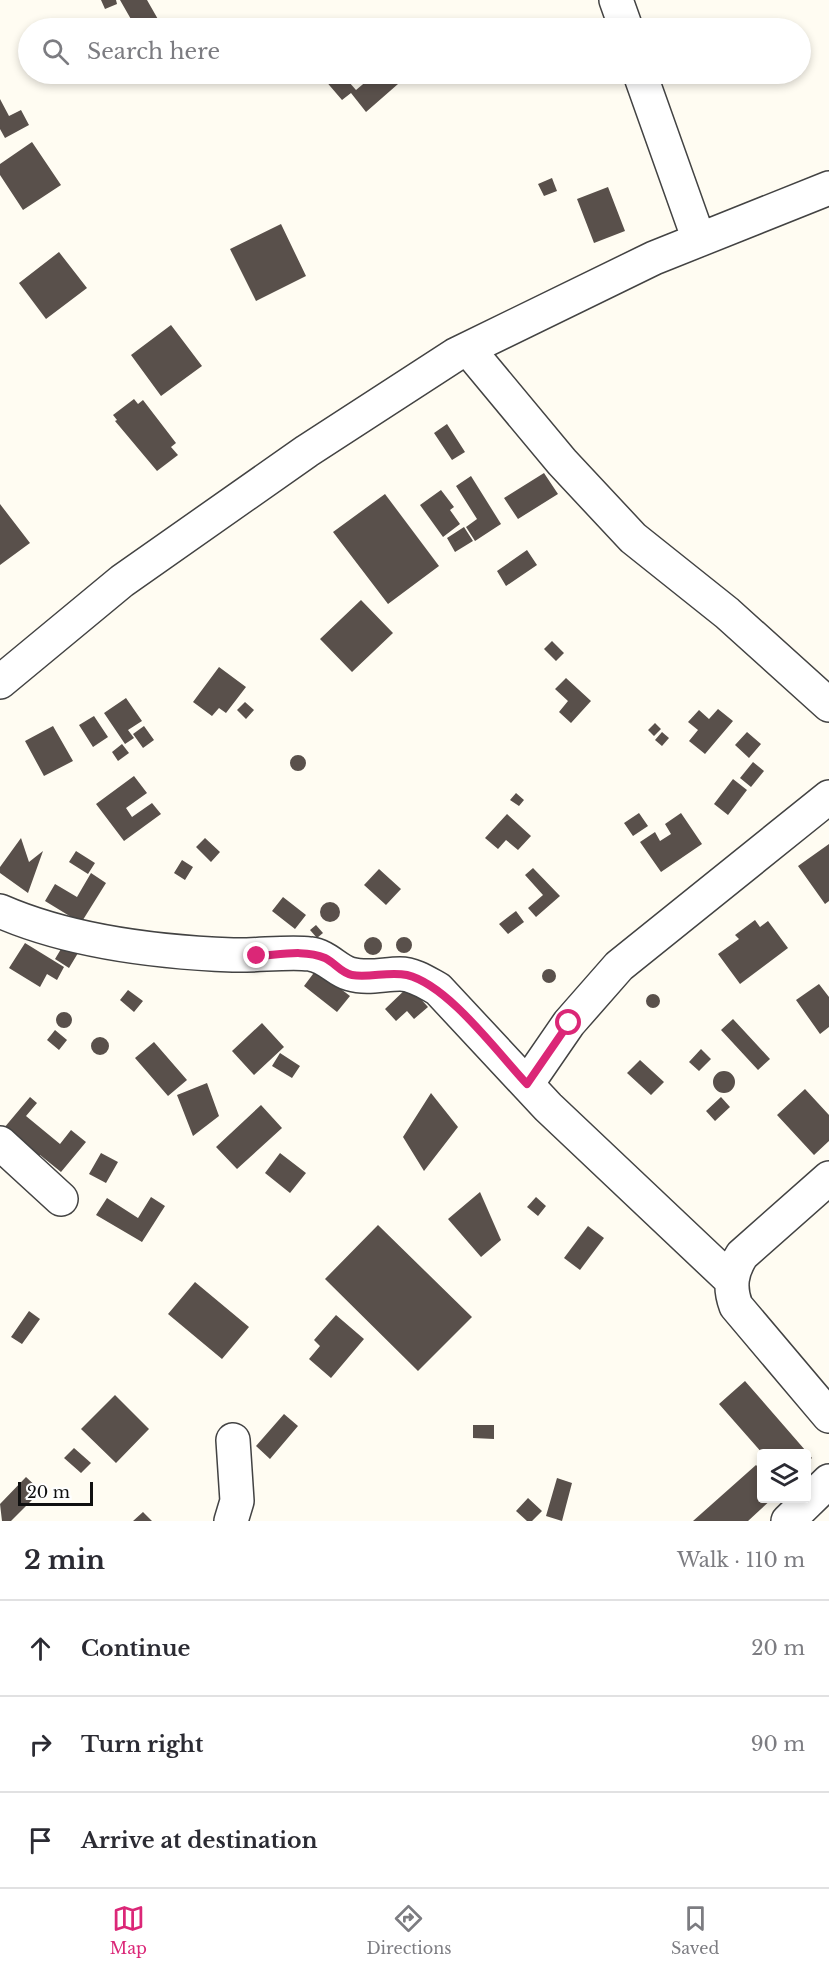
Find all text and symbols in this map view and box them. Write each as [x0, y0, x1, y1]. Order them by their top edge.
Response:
search box [18, 18, 811, 84]
icon: search [39, 35, 72, 68]
text: Search here [87, 38, 220, 65]
route end [243, 942, 269, 968]
route start [555, 1009, 581, 1035]
map controls [757, 1449, 811, 1503]
button: layers [757, 1449, 811, 1503]
scale bar [18, 1479, 93, 1506]
text: 20 m [27, 1482, 70, 1502]
text: 2 min [24, 1544, 105, 1576]
text: Walk · 110 m [677, 1548, 805, 1572]
icon: ahead [24, 1632, 57, 1665]
text: Continue [81, 1635, 190, 1662]
text: 20 m [751, 1636, 805, 1660]
icon: right [24, 1728, 57, 1761]
text: Turn right [81, 1731, 203, 1758]
text: 90 m [751, 1732, 805, 1756]
icon: arrive [24, 1824, 57, 1857]
text: Arrive at destination [81, 1827, 318, 1854]
tab: Map [110, 1902, 147, 1958]
tab: Directions [366, 1902, 451, 1958]
tab: Saved [671, 1902, 719, 1958]

